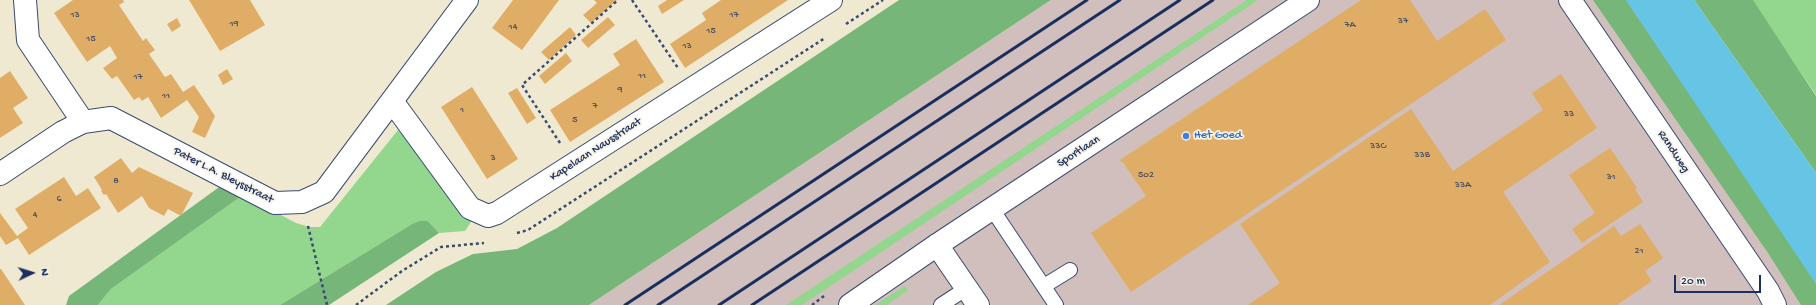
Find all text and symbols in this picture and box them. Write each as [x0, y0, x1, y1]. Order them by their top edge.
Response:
house number: 13 [70, 9, 80, 21]
house number: 17 [729, 9, 739, 21]
house number: 37 [1398, 15, 1408, 27]
house number: 19 [229, 18, 239, 30]
house number: 7A [1344, 19, 1356, 31]
house number: 14 [509, 21, 517, 33]
house number: 15 [706, 25, 716, 37]
house number: 15 [86, 33, 96, 45]
house number: 13 [682, 40, 692, 52]
house number: 11 [638, 70, 646, 82]
house number: 17 [133, 71, 143, 83]
house number: 9 [617, 84, 623, 96]
house number: 11 [162, 90, 170, 102]
house number: 7 [592, 100, 598, 112]
house number: 1 [460, 104, 464, 116]
house number: 33 [1564, 108, 1574, 120]
house number: 5 [572, 114, 578, 126]
street label: Kapelaan Nausstraat [548, 115, 644, 185]
street label: Randweg [1654, 128, 1692, 176]
place label: Het Goed [1194, 129, 1242, 143]
marker: Het Goed [1181, 131, 1191, 141]
street label: Sportlaan [1055, 133, 1103, 171]
house number: 33C [1370, 140, 1386, 152]
street label: Pater L.A. Bleysstraat [171, 145, 275, 207]
house number: 33B [1414, 149, 1430, 161]
house number: 3 [490, 152, 496, 164]
house number: 502 [1138, 169, 1154, 181]
house number: 31 [1606, 171, 1616, 183]
house number: 8 [113, 175, 119, 187]
house number: 33A [1455, 179, 1471, 191]
house number: 6 [56, 193, 62, 205]
house number: 4 [33, 209, 37, 221]
house number: 21 [1635, 245, 1643, 257]
north arrow [12, 253, 52, 293]
scale bar [1676, 267, 1763, 293]
text: N [38, 268, 50, 276]
text: 20 m [1681, 275, 1705, 289]

